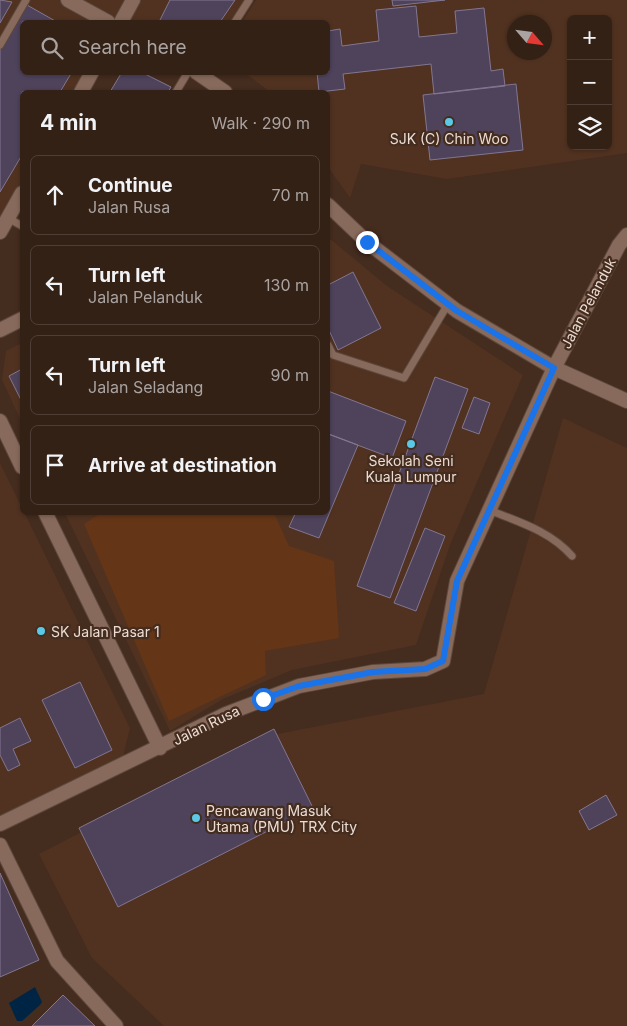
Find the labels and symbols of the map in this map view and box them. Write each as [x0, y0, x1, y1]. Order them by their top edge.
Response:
north arrow [507, 15, 552, 60]
marker: SJK (C) Chin Woo [443, 116, 455, 128]
place label: SJK (C) Chin Woo [390, 130, 508, 147]
route end [356, 231, 379, 254]
street label: Jalan Pelanduk [557, 254, 619, 351]
marker: Sekolah Seni Kuala Lumpur [405, 438, 417, 450]
place label: Sekolah Seni Kuala Lumpur [366, 452, 456, 485]
place label: SK Jalan Pasar 1 [51, 623, 160, 640]
marker: SK Jalan Pasar 1 [35, 625, 47, 637]
route start [252, 688, 275, 711]
street label: Jalan Rusa [170, 702, 242, 748]
place label: Pencawang Masuk Utama (PMU) TRX City [206, 802, 357, 835]
marker: Pencawang Masuk Utama (PMU) TRX City [190, 812, 202, 824]

